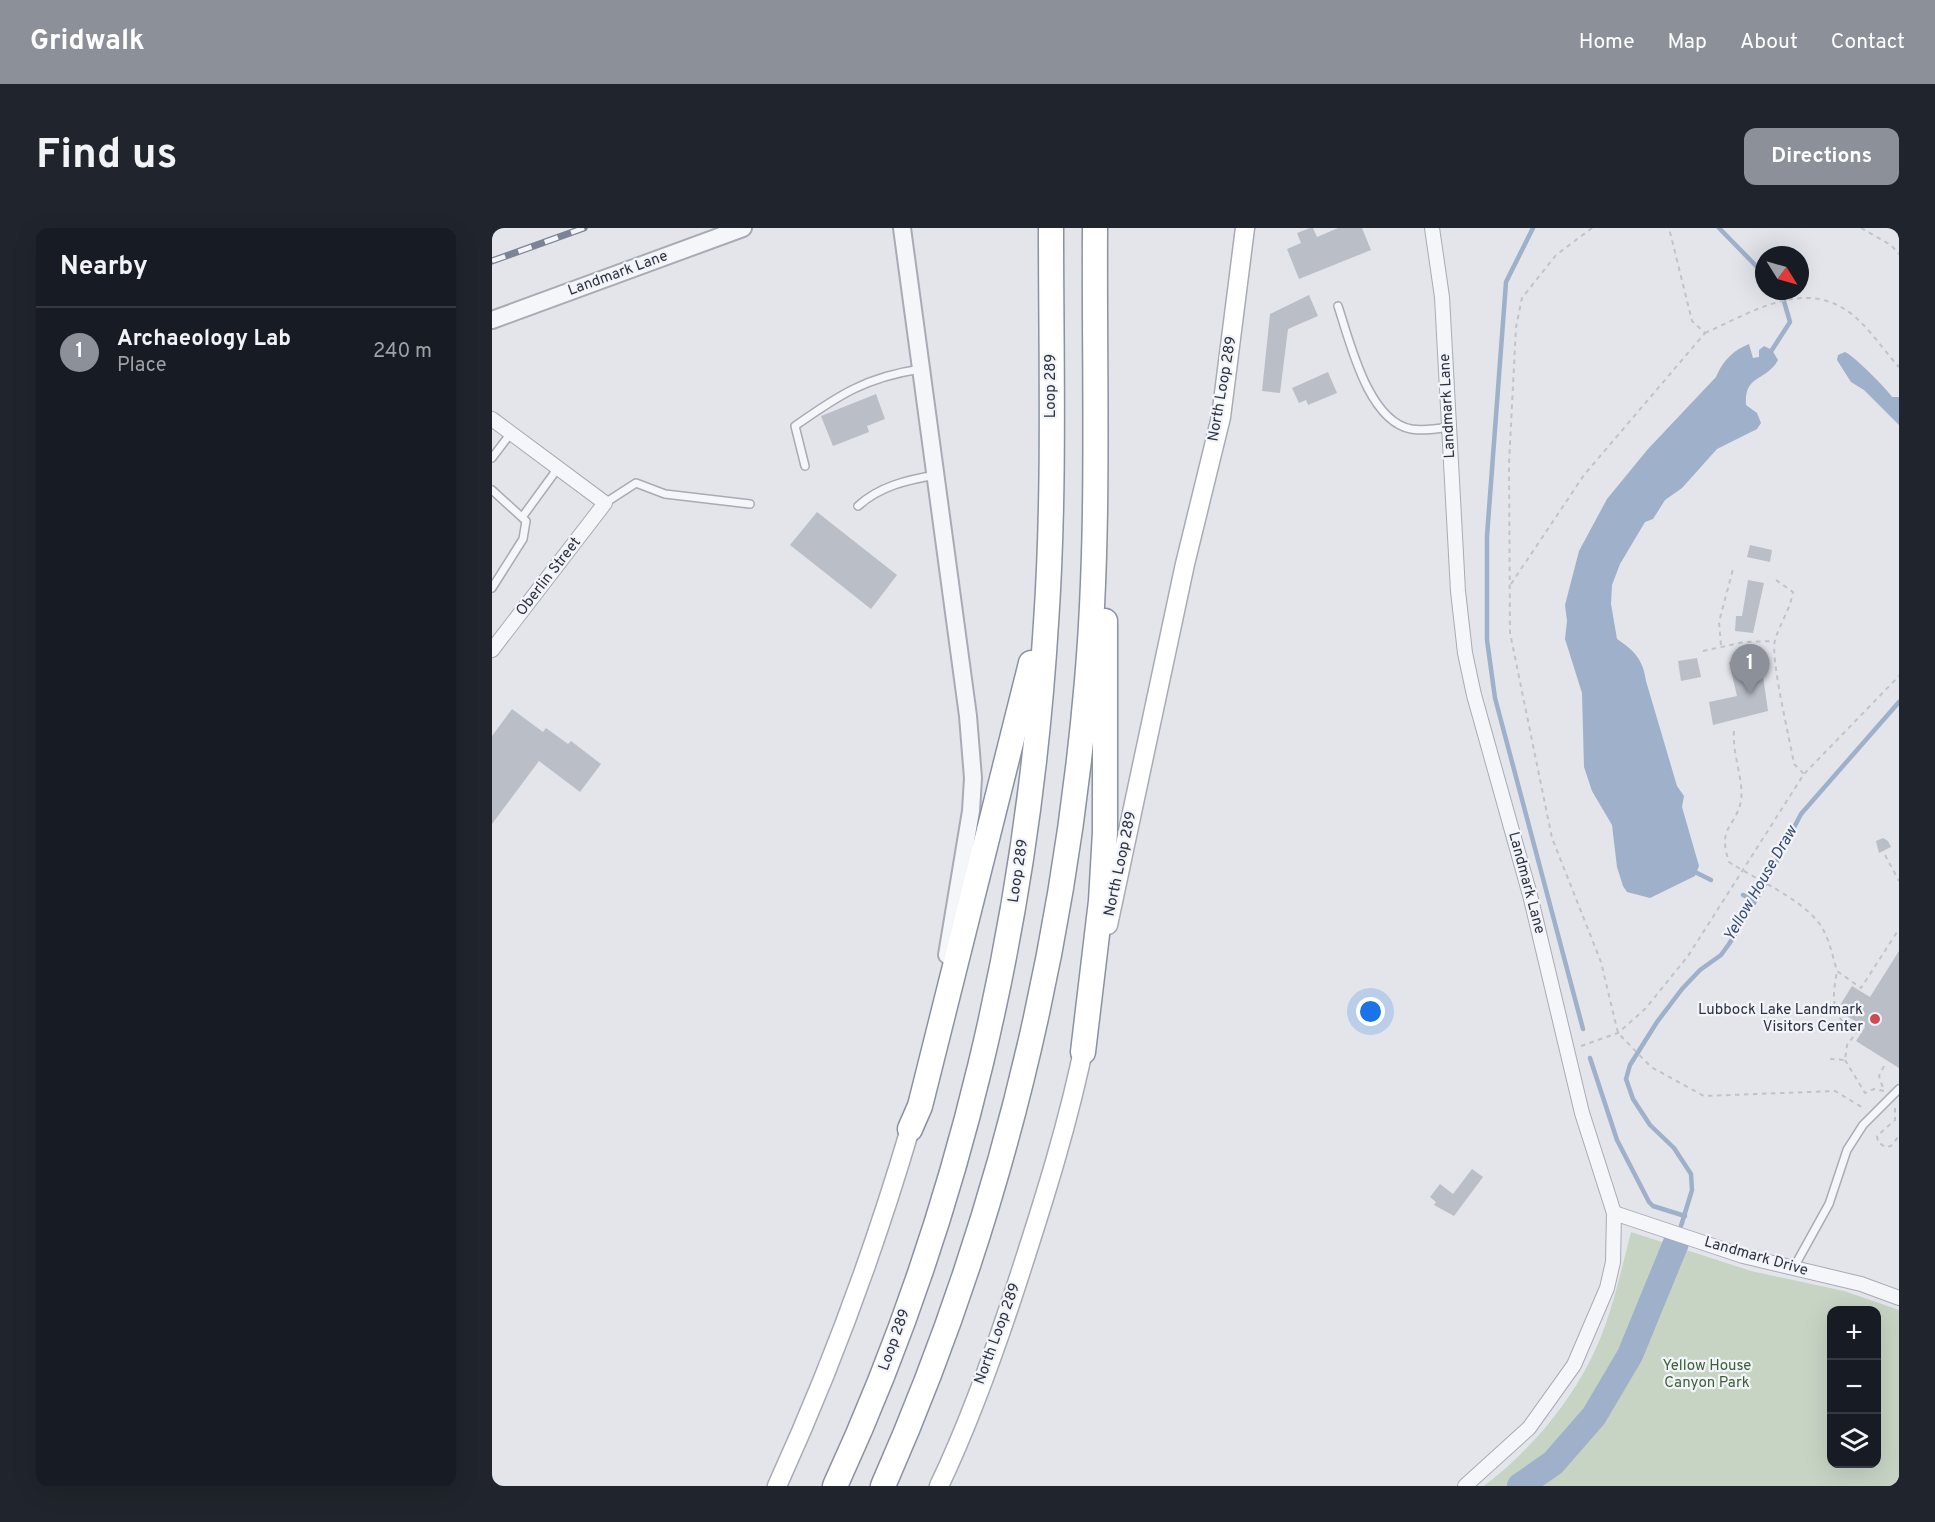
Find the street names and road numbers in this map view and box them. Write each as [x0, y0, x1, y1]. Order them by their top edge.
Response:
street label: Landmark Lane [565, 247, 671, 301]
street label: North Loop 289 [1204, 335, 1242, 443]
street label: Landmark Lane [1436, 353, 1460, 459]
street label: Loop 289 [1042, 354, 1061, 418]
street label: Oberlin Street [512, 534, 586, 620]
street label: North Loop 289 [1101, 810, 1141, 918]
street label: Landmark Lane [1503, 830, 1549, 936]
street label: Loop 289 [1005, 838, 1033, 904]
street label: Landmark Drive [1702, 1233, 1810, 1281]
street label: North Loop 289 [971, 1281, 1025, 1387]
street label: Loop 289 [875, 1307, 915, 1373]

